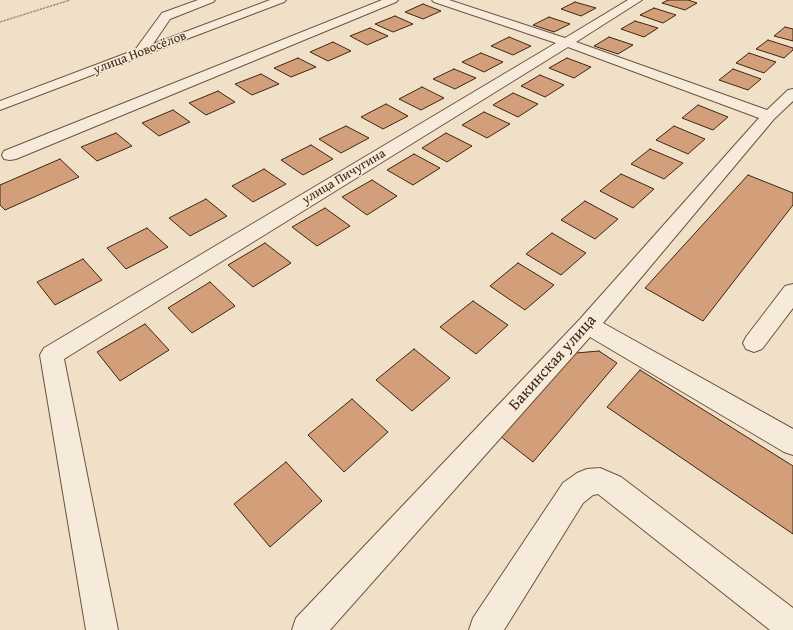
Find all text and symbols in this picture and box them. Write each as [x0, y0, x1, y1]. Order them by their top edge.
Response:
street label: улица Новосёлов [91, 28, 189, 78]
street label: улица Пичугина [299, 146, 389, 208]
street label: Бакинская улица [505, 311, 601, 415]

